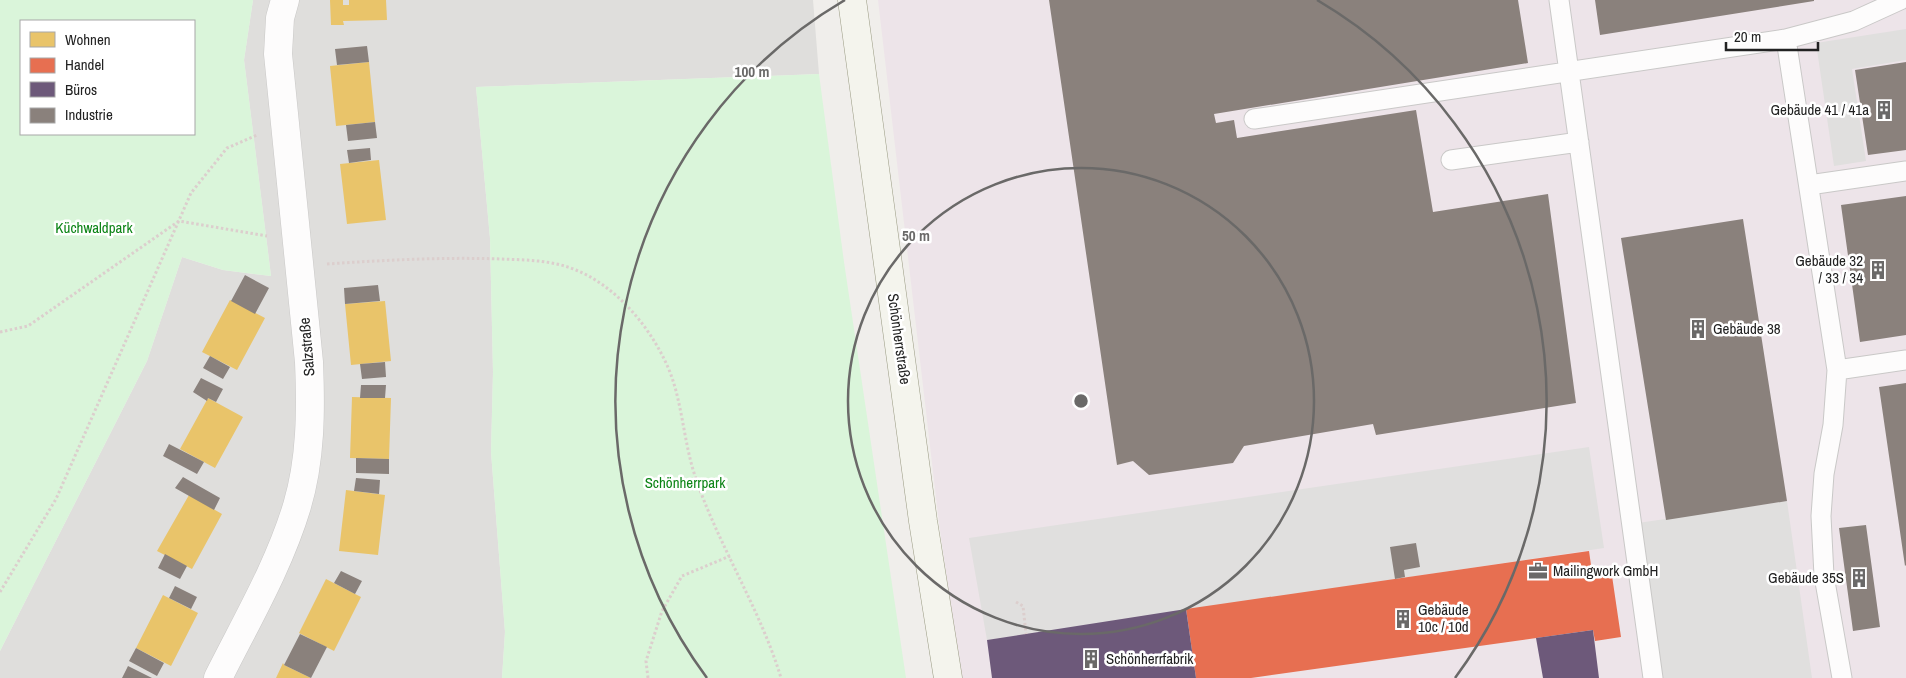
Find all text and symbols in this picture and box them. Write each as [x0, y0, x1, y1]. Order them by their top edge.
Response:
legend [20, 20, 195, 135]
scale bar [1726, 20, 1818, 52]
text: 20 m [1734, 26, 1761, 47]
text: Wohnen [65, 29, 111, 50]
text: Handel [65, 54, 104, 75]
text: 100 m [735, 61, 769, 82]
text: Büros [65, 79, 97, 100]
place label: Gebäude 41 / 41a [1771, 99, 1869, 120]
building icon: Gebäude 41 / 41a [1873, 99, 1895, 121]
text: Industrie [65, 104, 113, 125]
park label: Küchwaldpark [55, 217, 133, 238]
text: 50 m [902, 225, 930, 246]
place label: Gebäude 32 / 33 / 34 [1795, 250, 1863, 288]
building icon: Gebäude 32 / 33 / 34 [1867, 259, 1889, 281]
street label: Schönherrstraße [883, 292, 916, 386]
street label: Salzstraße [293, 317, 320, 377]
building icon: Gebäude 38 [1687, 318, 1709, 340]
place label: Gebäude 38 [1713, 318, 1781, 339]
centre of rings [1072, 392, 1090, 410]
park label: Schönherrpark [645, 472, 726, 493]
office icon: Mailingwork GmbH [1527, 560, 1549, 582]
place label: Mailingwork GmbH [1553, 560, 1658, 581]
place label: Gebäude 35S [1768, 567, 1844, 588]
building icon: Gebäude 35S [1848, 567, 1870, 589]
place label: Gebäude 10c / 10d [1418, 599, 1469, 637]
building icon: Gebäude 10c / 10d [1392, 608, 1414, 630]
building icon: Schönherrfabrik [1080, 648, 1102, 670]
place label: Schönherrfabrik [1106, 648, 1194, 669]

